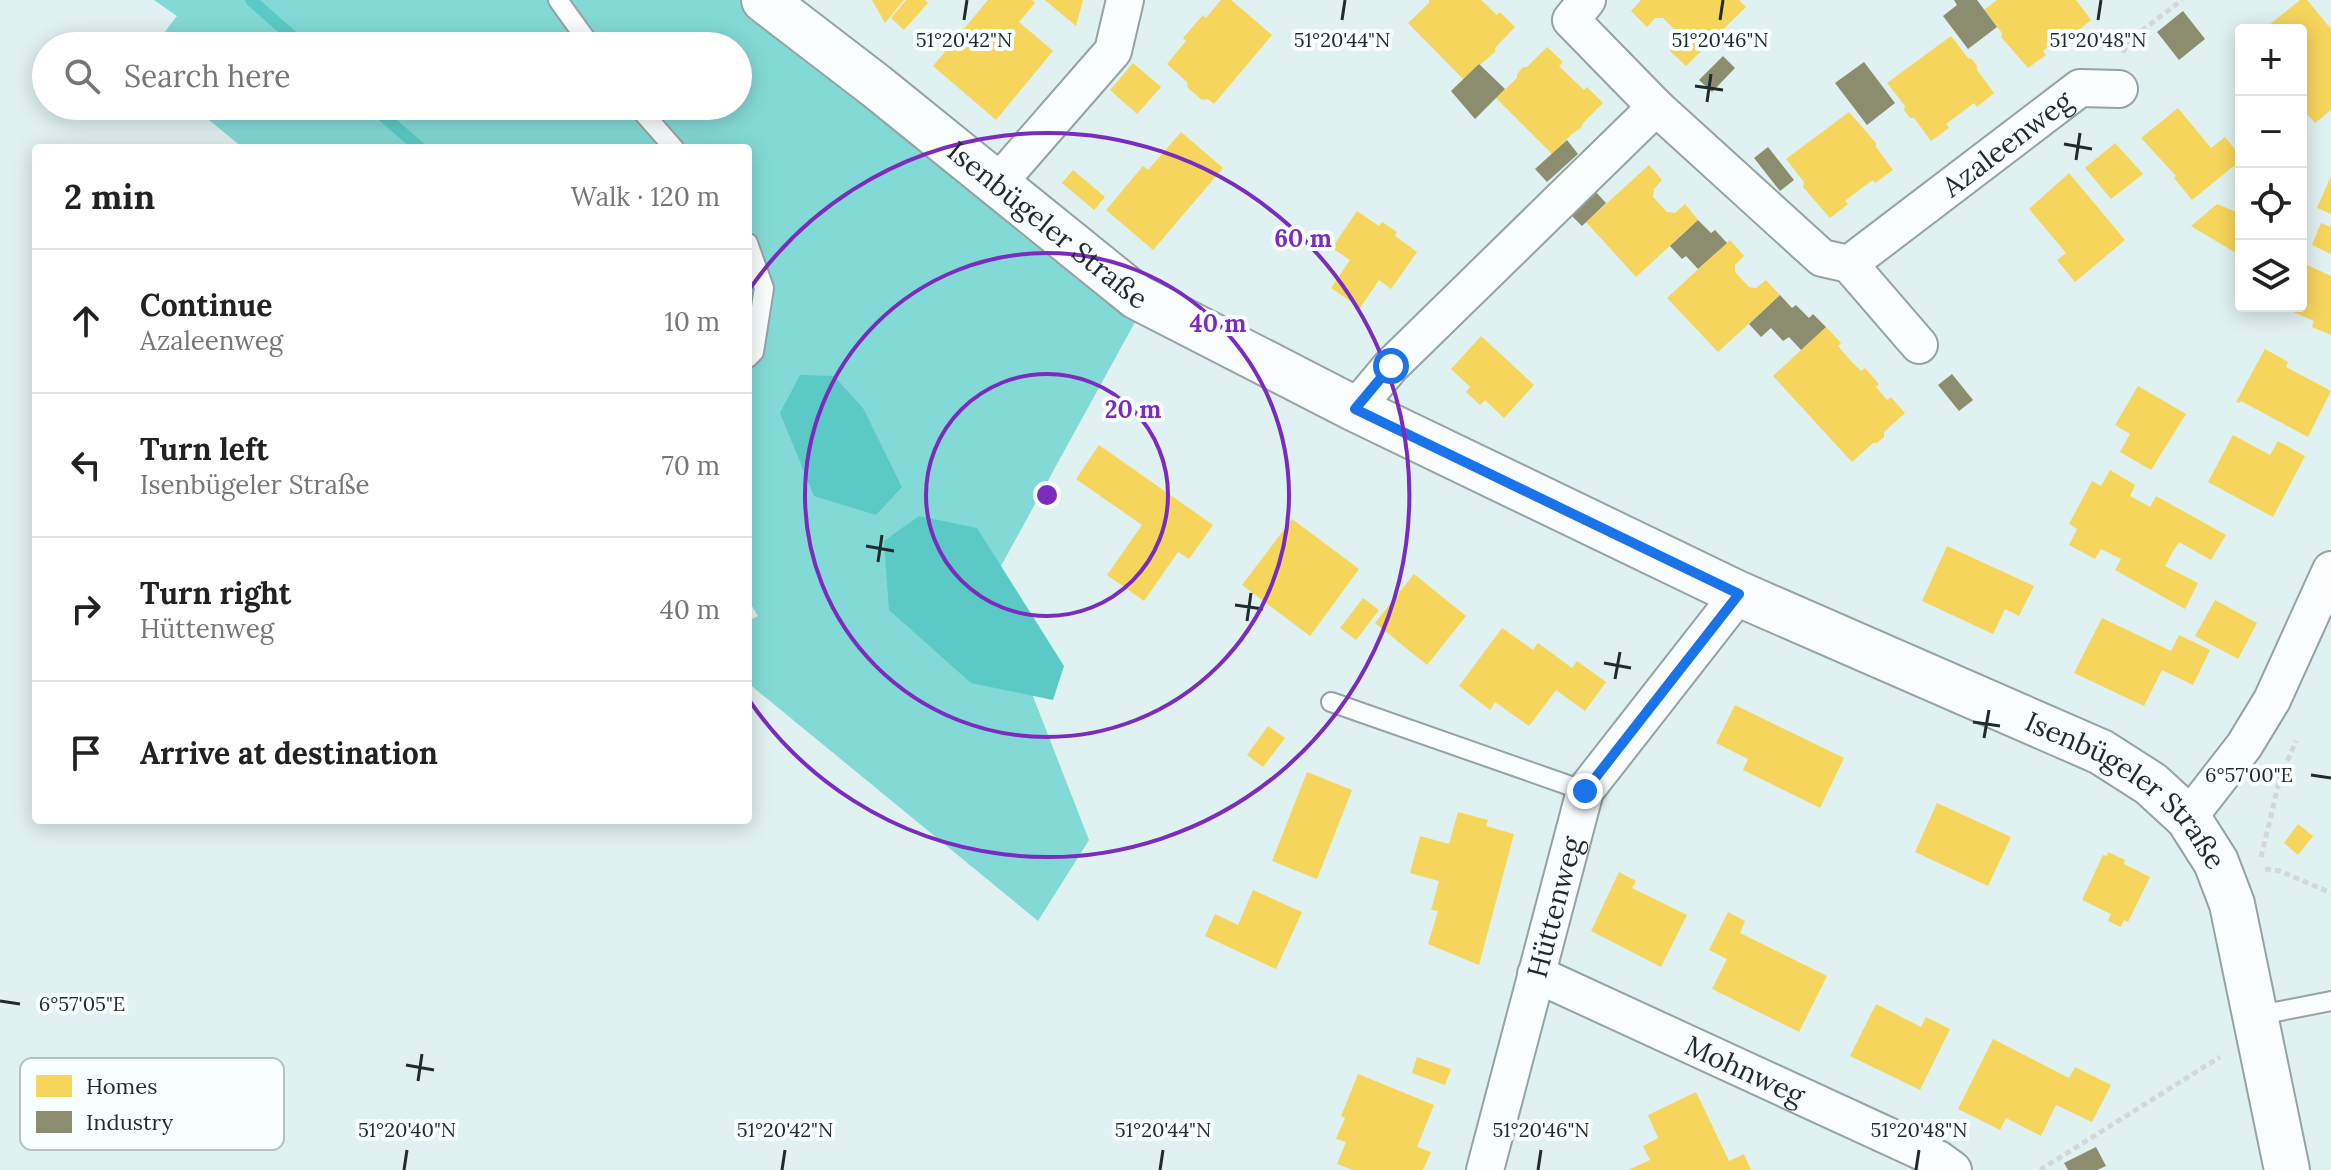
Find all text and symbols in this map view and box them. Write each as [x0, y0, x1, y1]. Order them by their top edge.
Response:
map controls [2235, 24, 2307, 312]
button: + [2235, 24, 2307, 96]
text: 51°20'42"N [916, 27, 1012, 52]
text: 51°20'44"N [1294, 27, 1390, 52]
text: 51°20'46"N [1671, 27, 1769, 52]
text: 51°20'48"N [2050, 27, 2146, 52]
search box [32, 32, 752, 120]
icon: search [60, 54, 104, 98]
text: Search here [124, 57, 291, 95]
street label: Azaleenweg [1934, 82, 2080, 205]
button: − [2235, 96, 2307, 168]
street label: Isenbügeler Straße [940, 133, 1153, 317]
button: locate [2235, 168, 2307, 240]
text: 2 min [64, 175, 155, 218]
text: Walk · 120 m [571, 180, 720, 213]
text: 60 m [1274, 223, 1332, 254]
button: layers [2235, 240, 2307, 312]
text: Continue [140, 286, 272, 324]
icon: ahead [64, 299, 108, 343]
text: 10 m [664, 305, 720, 338]
text: 40 m [1190, 308, 1246, 339]
text: Azaleenweg [140, 324, 283, 357]
route start [1373, 348, 1409, 384]
text: 20 m [1105, 394, 1161, 425]
text: Turn left [140, 430, 268, 468]
icon: left [64, 443, 108, 487]
text: 70 m [662, 449, 720, 482]
text: Isenbügeler Straße [140, 468, 370, 501]
centre of rings [1033, 481, 1061, 509]
text: Turn right [140, 574, 291, 612]
icon: right [64, 587, 108, 631]
text: 40 m [660, 593, 720, 626]
text: Hüttenweg [140, 612, 274, 645]
street label: Isenbügeler Straße [2020, 703, 2234, 876]
icon: arrive [64, 731, 108, 775]
text: Arrive at destination [140, 734, 438, 772]
text: 6°57'00"E [2205, 762, 2293, 787]
route end [1567, 773, 1603, 809]
street label: Hüttenweg [1519, 832, 1590, 981]
text: 6°57'05"E [39, 991, 125, 1016]
street label: Mohnweg [1679, 1027, 1811, 1113]
legend [20, 1058, 284, 1150]
text: Homes [86, 1072, 157, 1100]
text: Industry [86, 1108, 173, 1136]
text: 51°20'40"N [358, 1117, 456, 1142]
text: 51°20'42"N [737, 1117, 833, 1142]
text: 51°20'44"N [1115, 1117, 1211, 1142]
text: 51°20'46"N [1492, 1117, 1590, 1142]
text: 51°20'48"N [1871, 1117, 1967, 1142]

